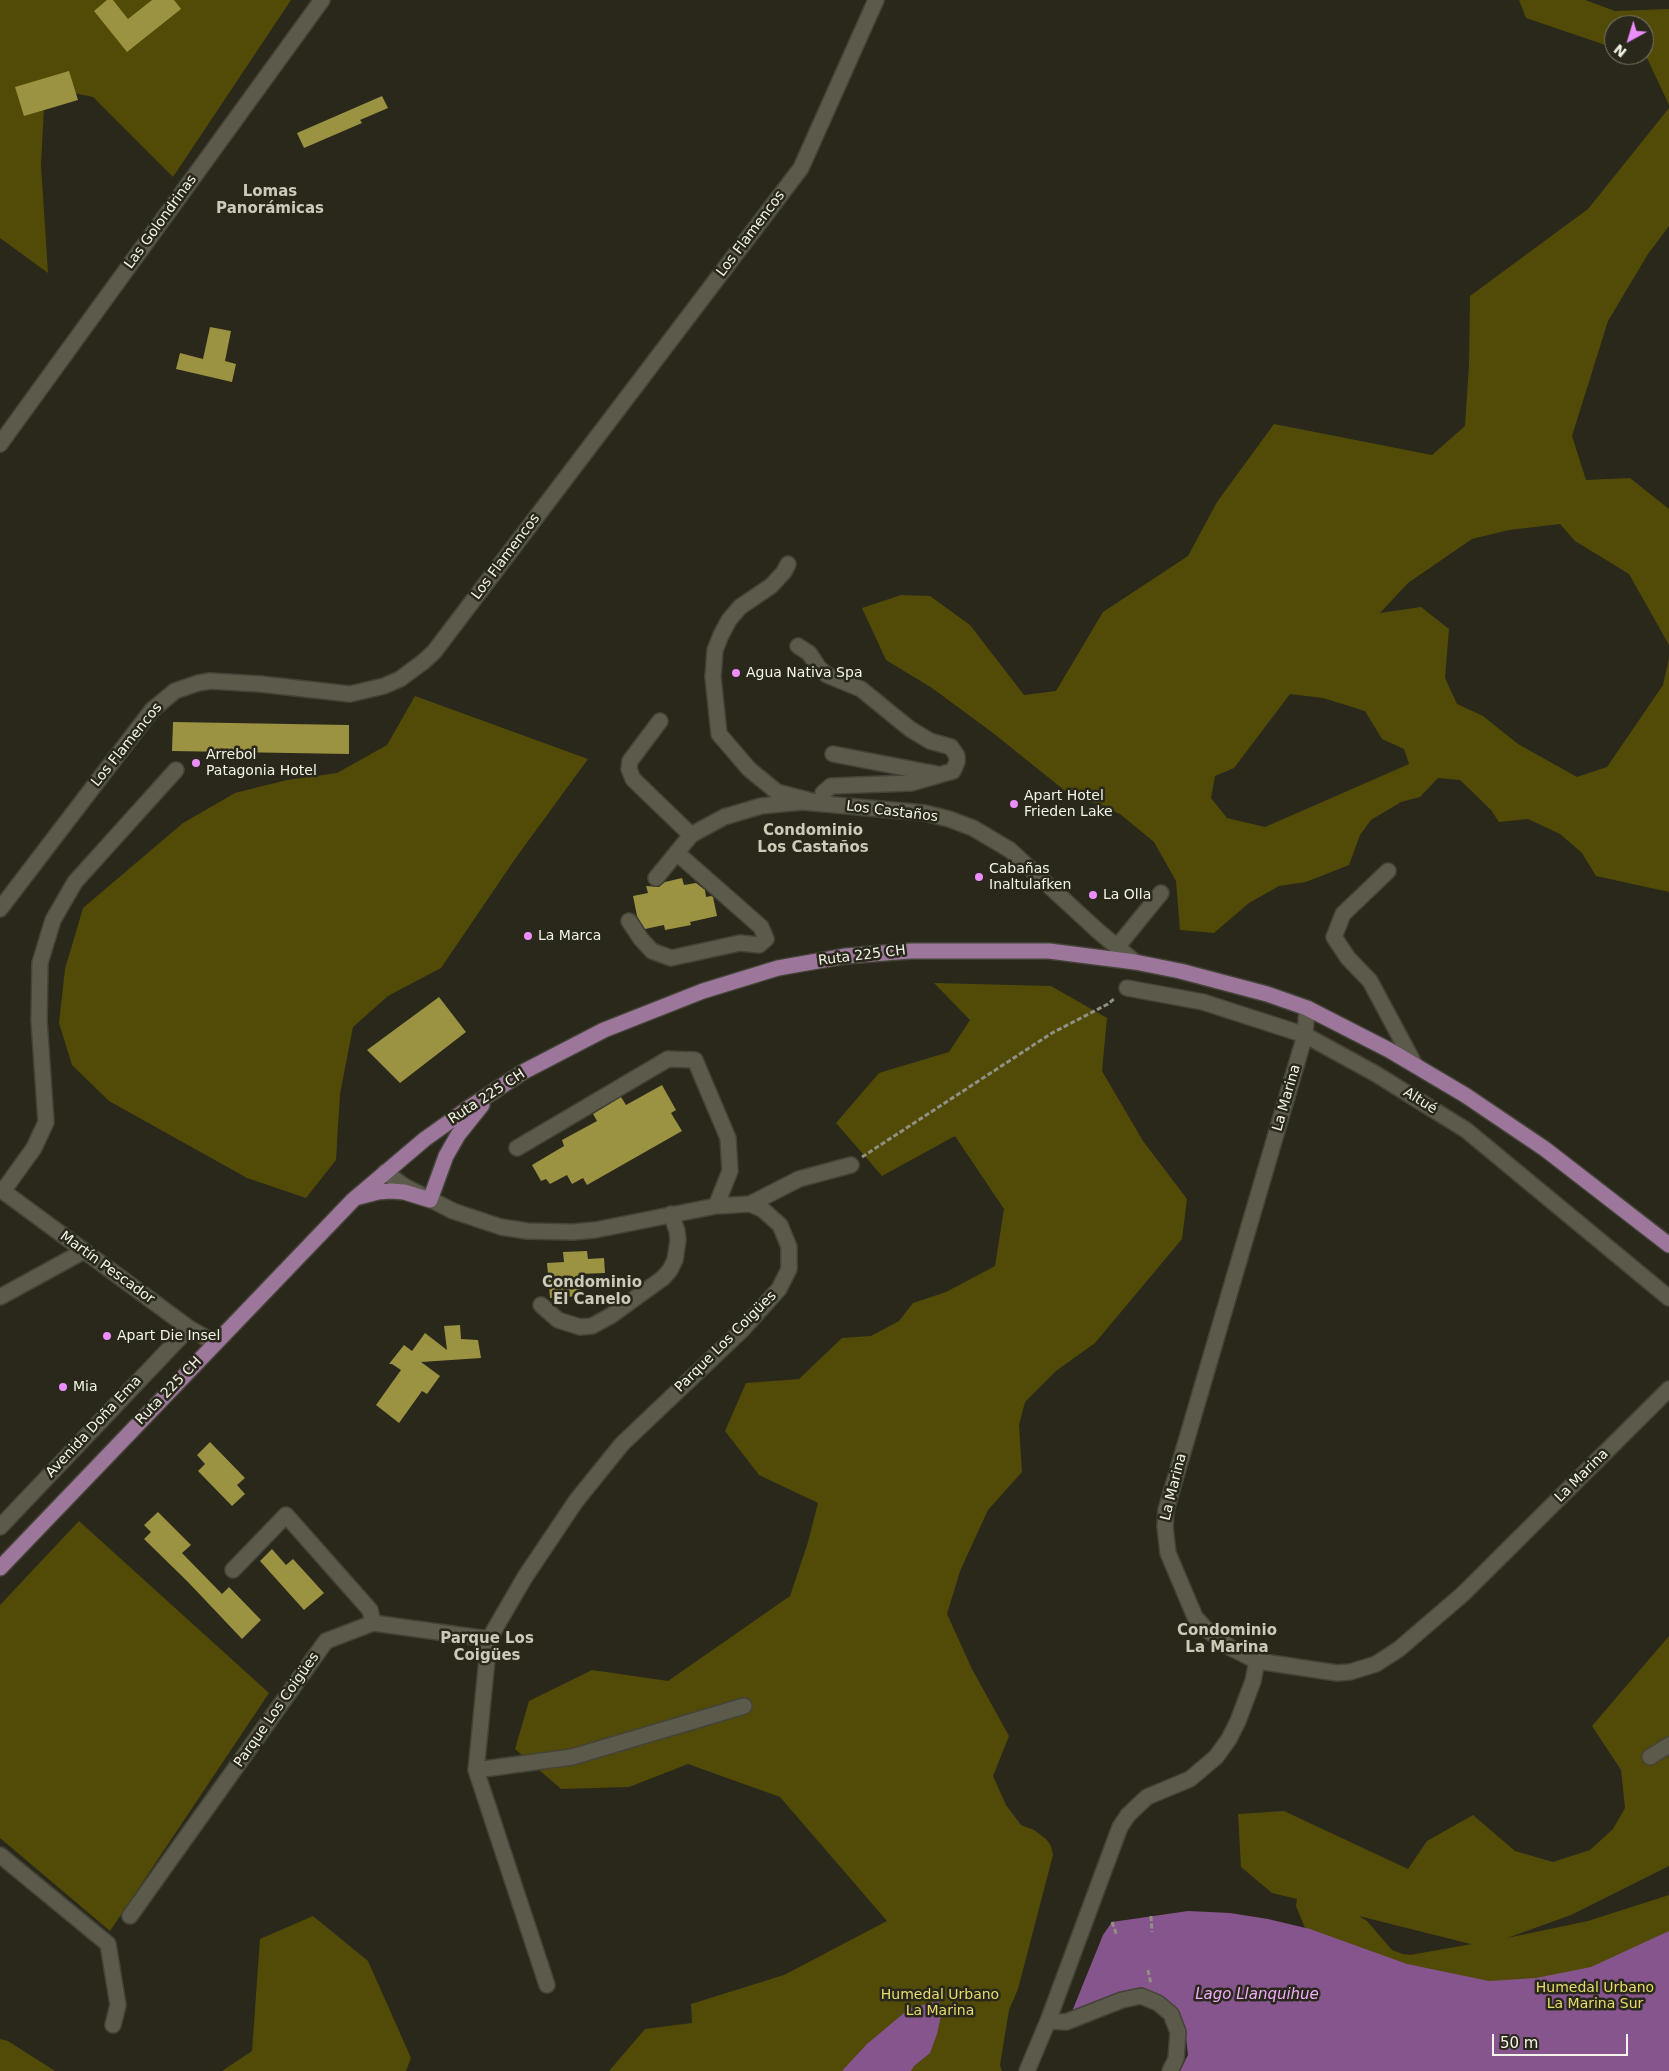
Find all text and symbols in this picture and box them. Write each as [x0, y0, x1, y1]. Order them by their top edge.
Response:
north arrow [1604, 15, 1654, 65]
text: N [1611, 41, 1630, 61]
street label: Las Golondrinas [121, 172, 201, 272]
district label: Lomas Panorámicas [216, 183, 324, 218]
street label: Los Flamencos [713, 188, 789, 280]
street label: Los Flamencos [468, 511, 544, 603]
place label: Agua Nativa Spa [746, 665, 862, 681]
marker: Agua Nativa Spa [730, 667, 742, 679]
street label: Los Flamencos [88, 700, 166, 790]
place label: Arrebol Patagonia Hotel [206, 747, 317, 780]
marker: Arrebol Patagonia Hotel [190, 757, 202, 769]
place label: Apart Hotel Frieden Lake [1024, 788, 1113, 820]
street label: Los Castaños [845, 798, 939, 826]
marker: Apart Hotel Frieden Lake [1008, 798, 1020, 810]
district label: Condominio Los Castaños [757, 822, 869, 857]
place label: Cabañas Inaltulafken [989, 861, 1071, 894]
marker: Cabañas Inaltulafken [973, 871, 985, 883]
place label: La Olla [1103, 887, 1151, 903]
marker: La Olla [1087, 889, 1099, 901]
place label: La Marca [538, 928, 601, 944]
marker: La Marca [522, 930, 534, 942]
street label: Ruta 225 CH [817, 942, 907, 970]
street label: La Marina [1269, 1063, 1305, 1133]
street label: Ruta 225 CH [446, 1066, 528, 1128]
street label: Altué [1400, 1084, 1440, 1118]
street label: Martín Pescador [57, 1228, 157, 1308]
district label: Condominio El Canelo [542, 1274, 642, 1309]
street label: Parque Los Coigües [672, 1288, 780, 1396]
place label: Apart Die Insel [117, 1328, 220, 1344]
marker: Apart Die Insel [101, 1330, 113, 1342]
street label: Ruta 225 CH [132, 1354, 206, 1428]
street label: Avenida Doña Ema [43, 1373, 145, 1481]
place label: Mia [73, 1379, 98, 1395]
marker: Mia [57, 1381, 69, 1393]
street label: La Marina [1552, 1446, 1612, 1506]
street label: La Marina [1158, 1452, 1190, 1522]
district label: Condominio La Marina [1177, 1622, 1277, 1657]
district label: Parque Los Coigües [440, 1630, 534, 1665]
street label: Parque Los Coigües [231, 1649, 323, 1771]
park label: Humedal Urbano La Marina Sur [1536, 1980, 1654, 2012]
water label: Lago Llanquihue [1195, 1986, 1319, 2004]
park label: Humedal Urbano La Marina [881, 1987, 999, 2020]
scale bar [1494, 2024, 1630, 2056]
text: 50 m [1500, 2034, 1538, 2052]

